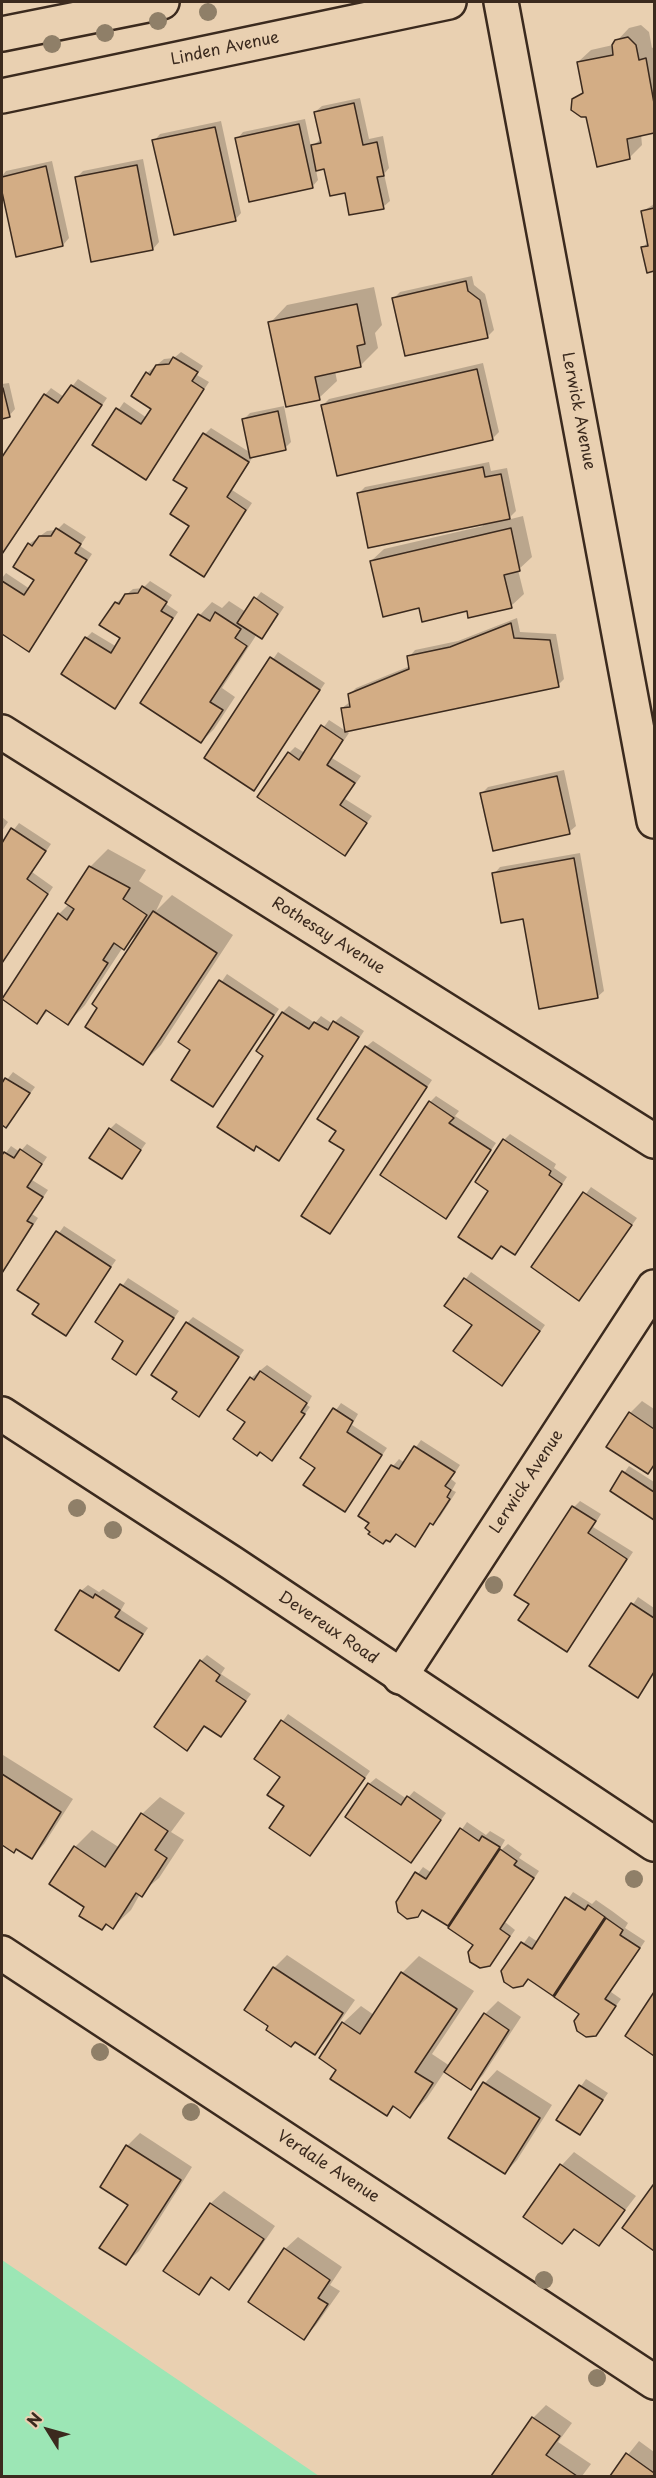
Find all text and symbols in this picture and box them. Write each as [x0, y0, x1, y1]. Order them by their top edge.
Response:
street label: Linden Avenue [169, 28, 281, 70]
street label: Lerwick Avenue [557, 350, 599, 472]
street label: Rothesay Avenue [268, 894, 388, 978]
street label: Lerwick Avenue [486, 1427, 568, 1537]
street label: Devereux Road [274, 1588, 382, 1668]
street label: Verdale Avenue [273, 2127, 383, 2207]
north arrow [18, 2400, 78, 2460]
text: N [20, 2407, 47, 2431]

